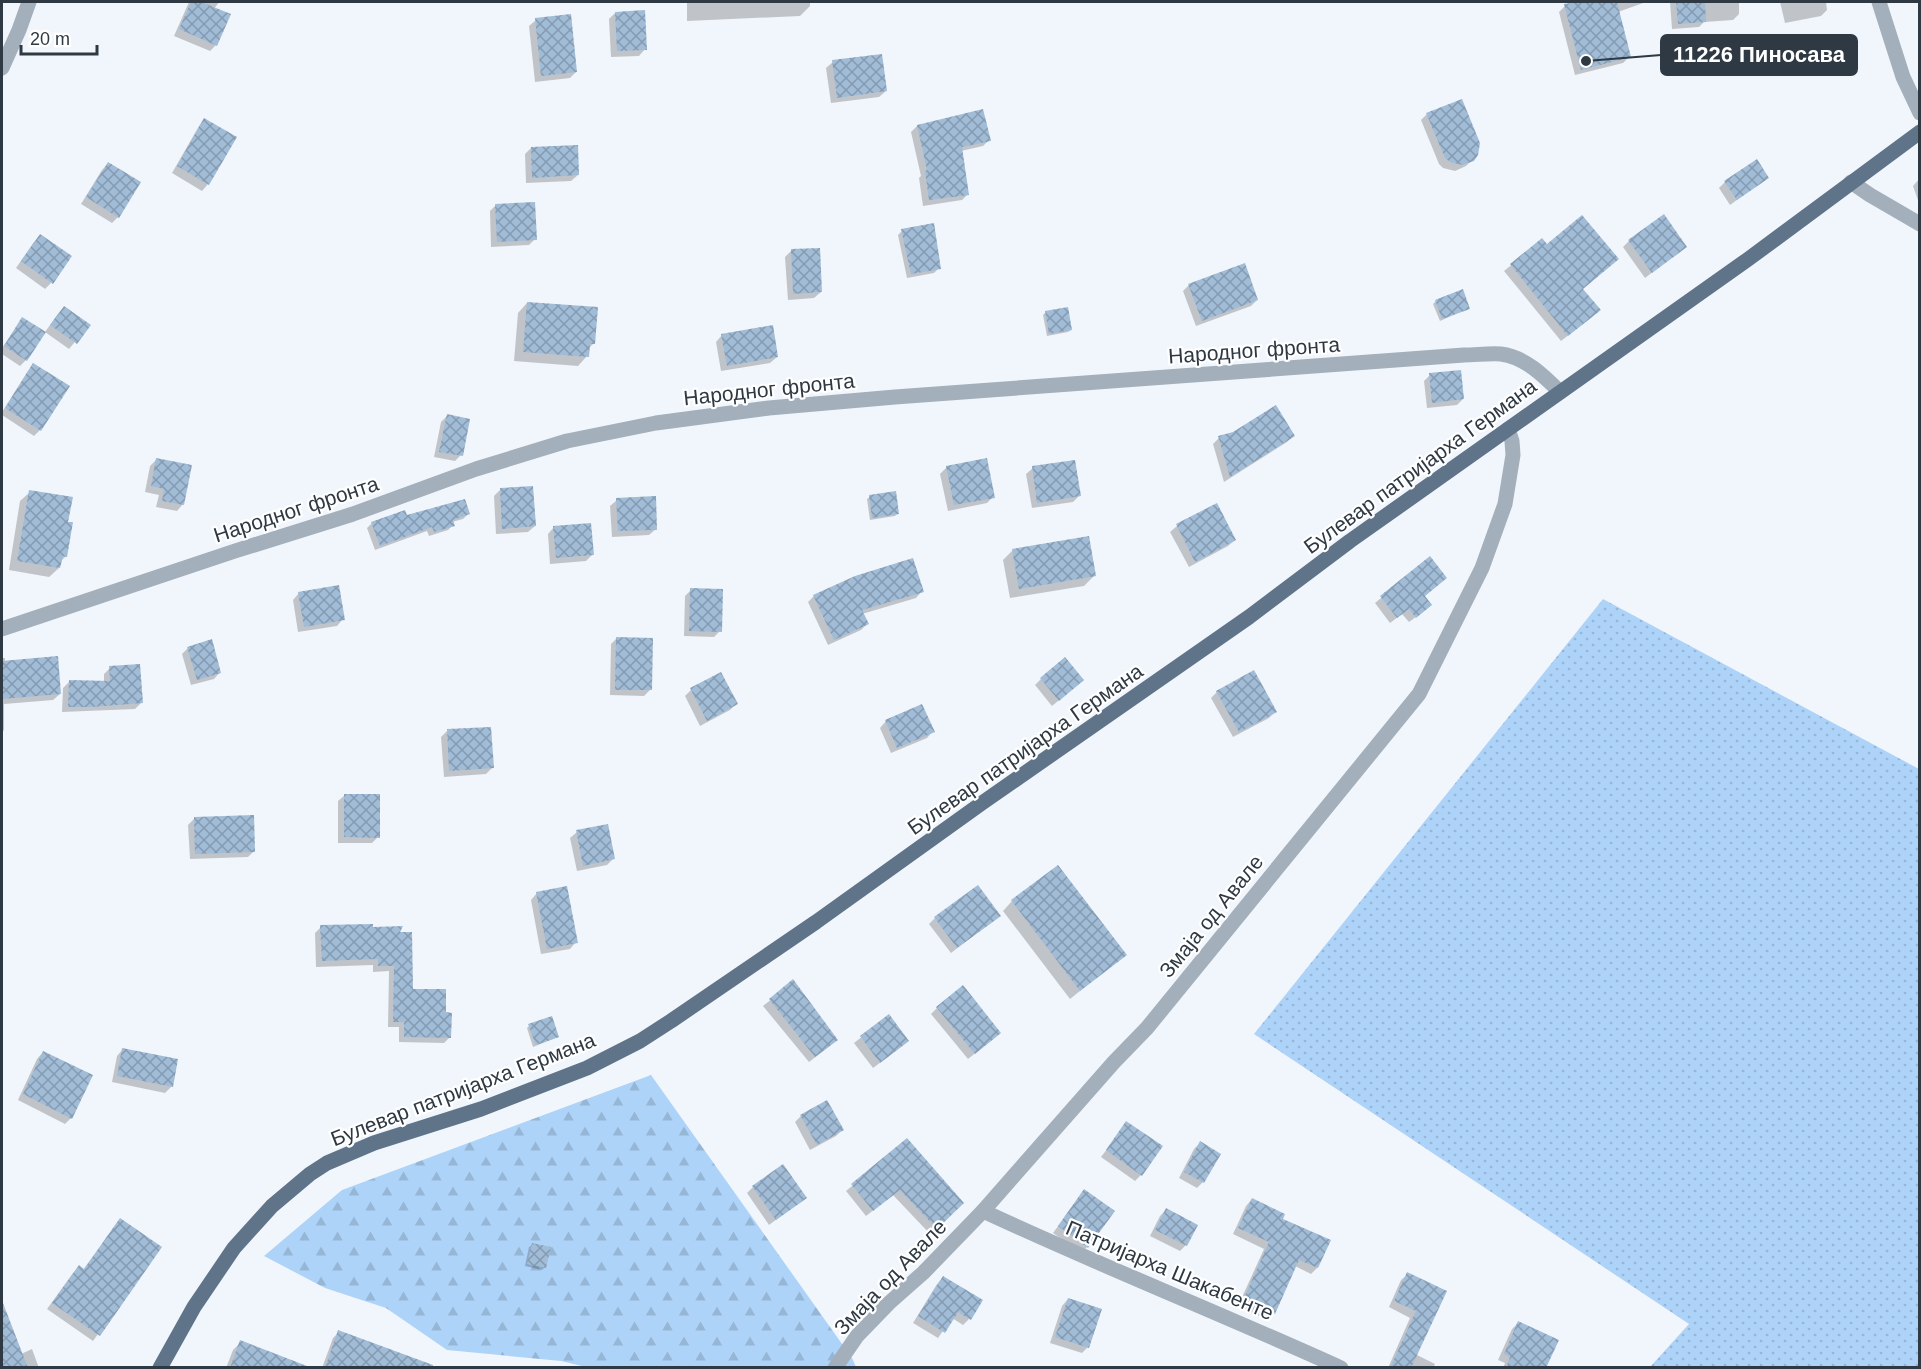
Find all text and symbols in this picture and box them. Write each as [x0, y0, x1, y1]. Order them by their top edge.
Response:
scale bar [21, 18, 98, 56]
text: 20 m [30, 29, 70, 49]
callout: 11226 Пиносава [1661, 35, 1857, 75]
text: 11226 Пиносава [1673, 42, 1846, 67]
street label: Народног фронта [1167, 333, 1341, 367]
street label: Народног фронта [682, 369, 856, 409]
street label: Булевар патријарха Германа [1299, 374, 1541, 558]
street label: Народног фронта [211, 471, 382, 547]
street label: Булевар патријарха Германа [903, 659, 1147, 839]
street label: Змаја од Авале [1155, 850, 1267, 982]
street label: Булевар патријарха Германа [328, 1028, 599, 1150]
street label: Змаја од Авале [829, 1215, 951, 1339]
street label: Патријарха Шакабенте [1063, 1216, 1277, 1324]

